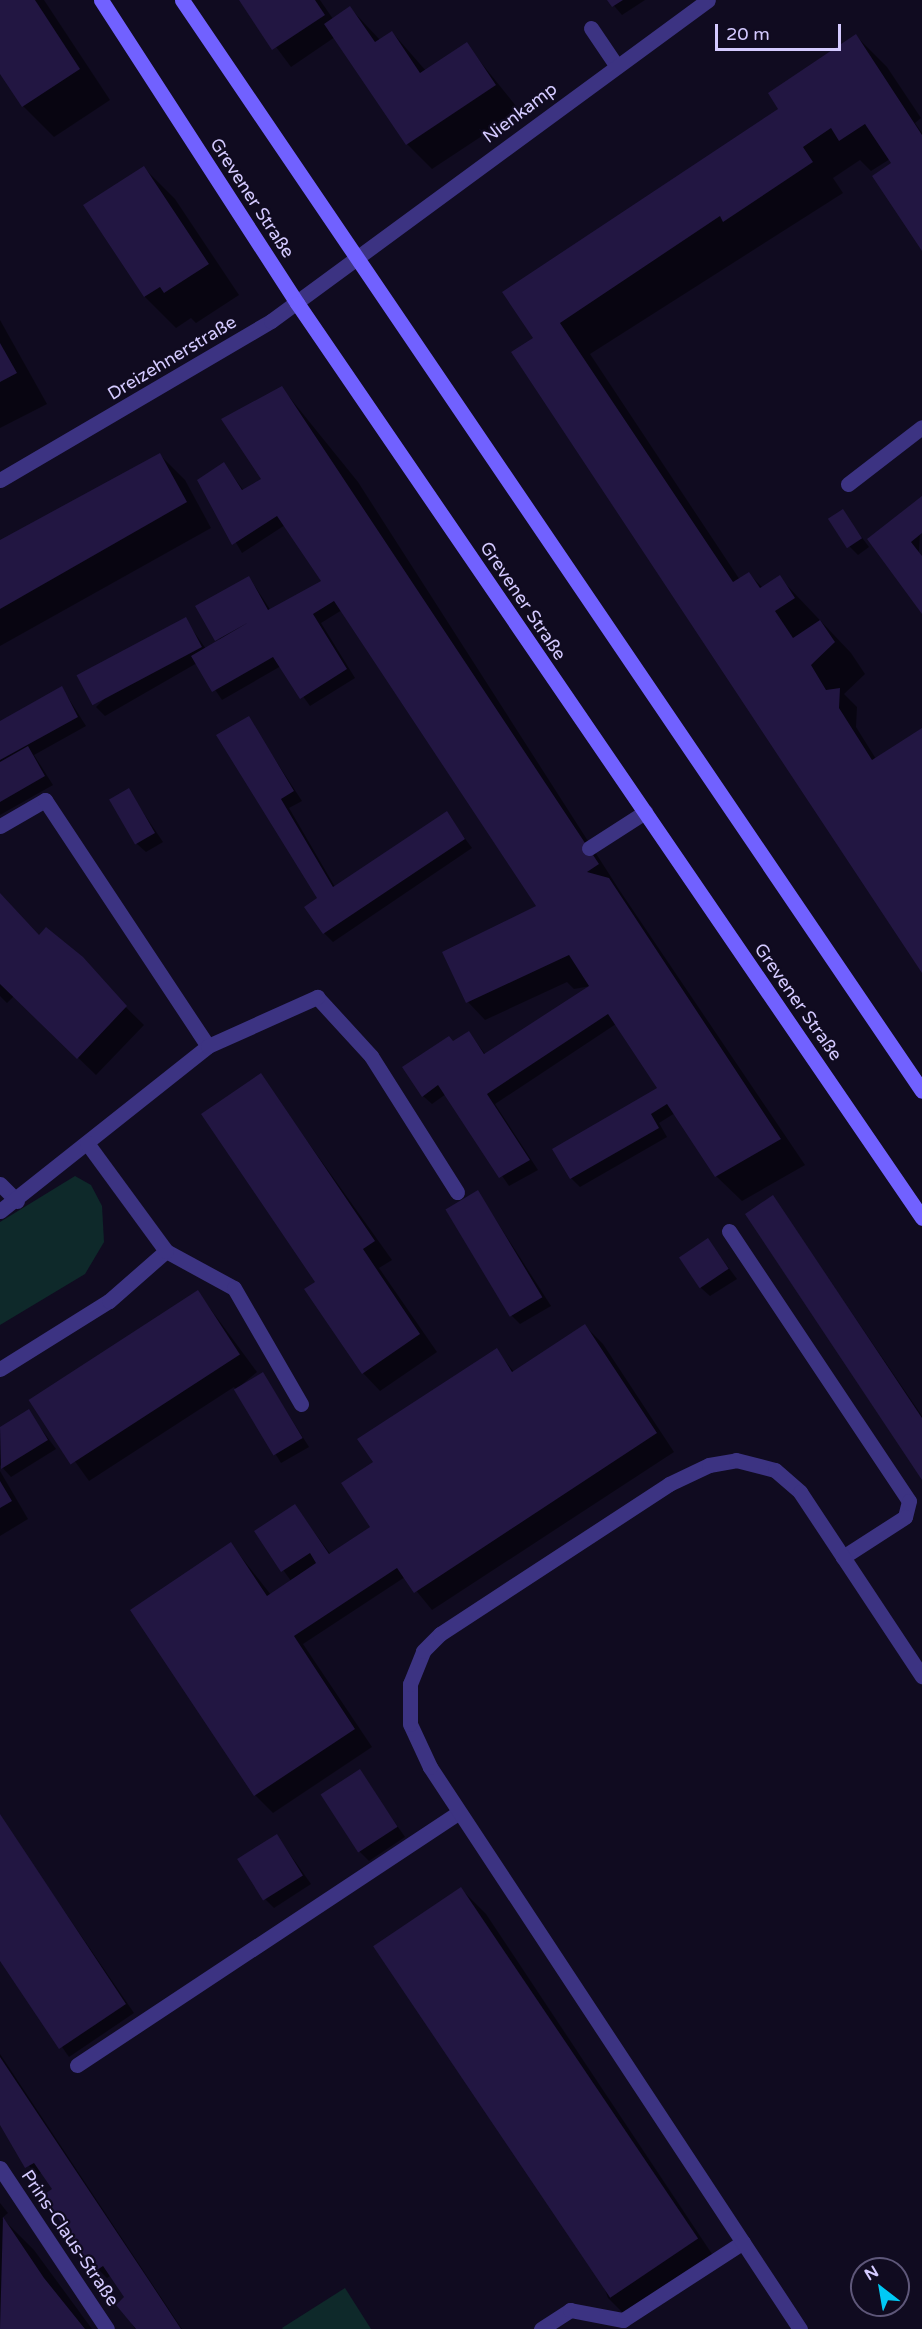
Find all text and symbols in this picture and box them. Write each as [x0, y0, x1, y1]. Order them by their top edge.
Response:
scale bar [718, 12, 844, 50]
text: 20 m [726, 23, 770, 45]
street label: Nienkamp [479, 78, 561, 148]
street label: Grevener Straße [205, 134, 299, 262]
street label: Dreizehnerstraße [104, 311, 240, 405]
street label: Grevener Straße [475, 538, 571, 664]
street label: Grevener Straße [749, 939, 847, 1065]
street label: Prins-Claus-Straße [16, 2166, 124, 2310]
north arrow [850, 2257, 910, 2317]
text: N [861, 2261, 882, 2285]

